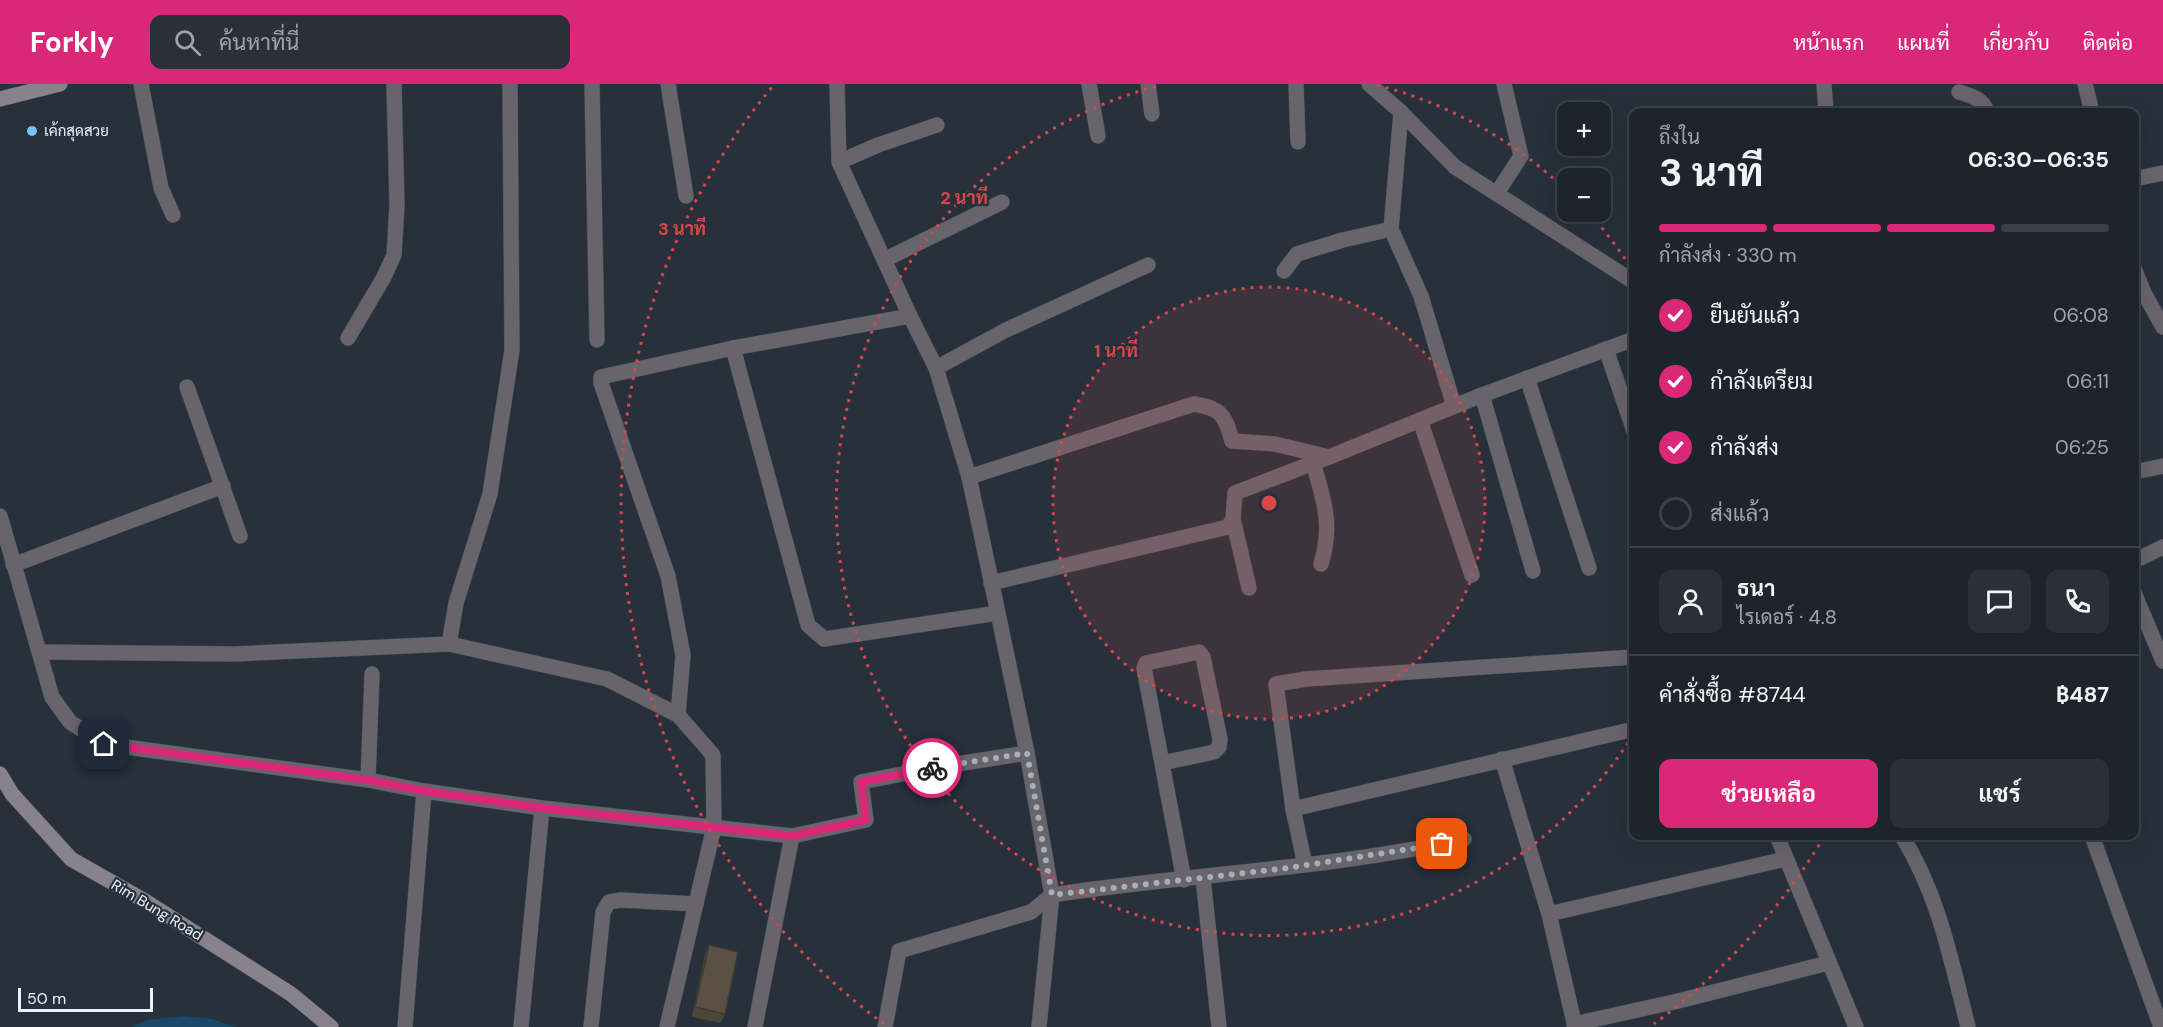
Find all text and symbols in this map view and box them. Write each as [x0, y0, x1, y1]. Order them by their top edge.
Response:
search box [150, 15, 570, 69]
text: Forkly [30, 24, 114, 61]
icon: search [171, 26, 204, 59]
text: ค้นหาที่นี่ [219, 28, 299, 57]
text: หน้าแรก [1793, 29, 1864, 57]
text: แผนที่ [1897, 29, 1950, 57]
text: เกี่ยวกับ [1983, 29, 2050, 57]
text: ติดต่อ [2083, 29, 2133, 57]
map controls [1557, 102, 1611, 222]
button: + [1557, 102, 1611, 156]
place label: เค้กสุดสวย [44, 121, 109, 142]
marker: เค้กสุดสวย [25, 124, 39, 138]
text: ถึงใน [1659, 124, 1700, 150]
text: 06:30–06:35 [1968, 145, 2109, 174]
text: 3 นาที [1659, 147, 1763, 198]
button: − [1557, 168, 1611, 222]
text: 2 นาที [940, 185, 988, 210]
text: 3 นาที [658, 216, 706, 241]
text: กำลังส่ง · 330 m [1659, 242, 1797, 268]
icon: check [1659, 299, 1692, 332]
text: ยืนยันแล้ว [1710, 301, 1800, 330]
text: 06:08 [2053, 302, 2109, 328]
text: 1 นาที [1094, 338, 1138, 363]
icon: check [1659, 365, 1692, 398]
text: กำลังเตรียม [1710, 367, 1813, 396]
text: 06:11 [2066, 368, 2109, 394]
icon: check [1659, 431, 1692, 464]
text: กำลังส่ง [1710, 433, 1779, 462]
text: 06:25 [2055, 434, 2109, 460]
centre of rings [1259, 493, 1279, 513]
text: ส่งแล้ว [1710, 499, 1770, 528]
button: person [1659, 570, 1722, 633]
button: chat [1968, 570, 2031, 633]
button: phone [2046, 570, 2109, 633]
text: ธนา [1737, 574, 1775, 603]
text: ไรเดอร์ · 4.8 [1737, 604, 1837, 630]
text: คำสั่งซื้อ #8744 [1659, 680, 1806, 709]
text: ฿487 [2056, 680, 2109, 709]
pin [78, 718, 129, 769]
icon: home [87, 727, 120, 760]
courier [902, 738, 962, 798]
icon: bike [916, 752, 949, 785]
button: ช่วยเหลือ [1659, 759, 1878, 828]
button: แชร์ [1890, 759, 2109, 828]
pin [1416, 818, 1467, 869]
icon: bag [1425, 827, 1458, 860]
street label: Rim Bung Road [108, 875, 206, 945]
scale bar [18, 985, 153, 1012]
text: 50 m [27, 988, 66, 1009]

